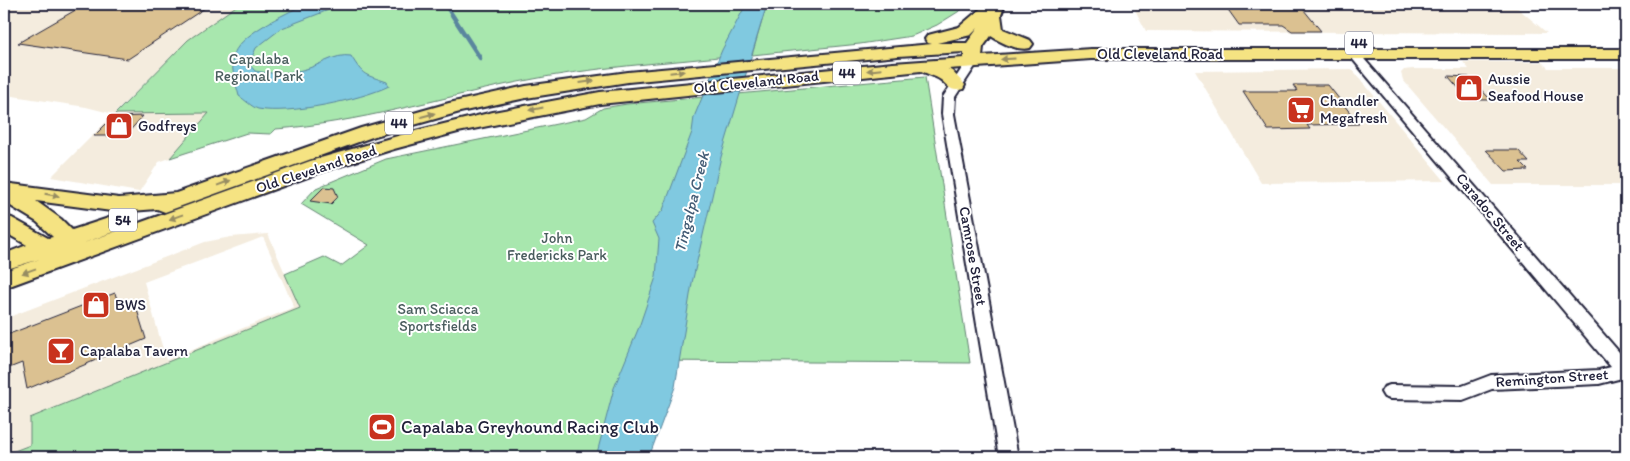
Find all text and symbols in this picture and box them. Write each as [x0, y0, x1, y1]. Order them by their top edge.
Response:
road number: 44 [1345, 32, 1373, 54]
street label: Old Cleveland Road [1097, 45, 1223, 63]
park label: Capalaba Regional Park [215, 50, 303, 85]
one-way arrow [1000, 55, 1016, 63]
road number: 44 [833, 62, 861, 84]
street label: Old Cleveland Road [692, 66, 820, 98]
one-way arrow [866, 66, 882, 74]
one-way arrow [669, 68, 685, 76]
place label: Aussie Seafood House [1488, 70, 1584, 105]
shop icon: Aussie Seafood House [1454, 73, 1484, 103]
one-way arrow [579, 78, 595, 86]
place label: Chandler Megafresh [1320, 92, 1388, 127]
supermarket icon: Chandler Megafresh [1286, 95, 1316, 125]
one-way arrow [527, 105, 543, 113]
shop icon: Godfreys [104, 111, 134, 141]
one-way arrow [420, 111, 435, 119]
road number: 44 [385, 112, 413, 134]
place label: Godfreys [138, 117, 197, 135]
street label: Old Cleveland Road [253, 141, 379, 197]
water label: Tingalpa Creek [670, 149, 713, 254]
street label: Caradoc Street [1452, 169, 1528, 255]
one-way arrow [216, 179, 231, 186]
one-way arrow [45, 192, 61, 200]
street label: Camrose Street [955, 205, 991, 307]
road number: 54 [109, 208, 137, 232]
one-way arrow [168, 213, 183, 221]
park label: John Fredericks Park [507, 229, 607, 264]
one-way arrow [21, 267, 36, 275]
shop icon: BWS [81, 290, 111, 320]
place label: BWS [115, 296, 146, 314]
park label: Sam Sciacca Sportsfields [397, 300, 479, 335]
bar icon: Capalaba Tavern [46, 336, 76, 366]
place label: Capalaba Tavern [80, 342, 188, 360]
street label: Remington Street [1495, 365, 1609, 391]
sports icon: Capalaba Greyhound Racing Club [367, 412, 397, 442]
place label: Capalaba Greyhound Racing Club [401, 416, 659, 438]

